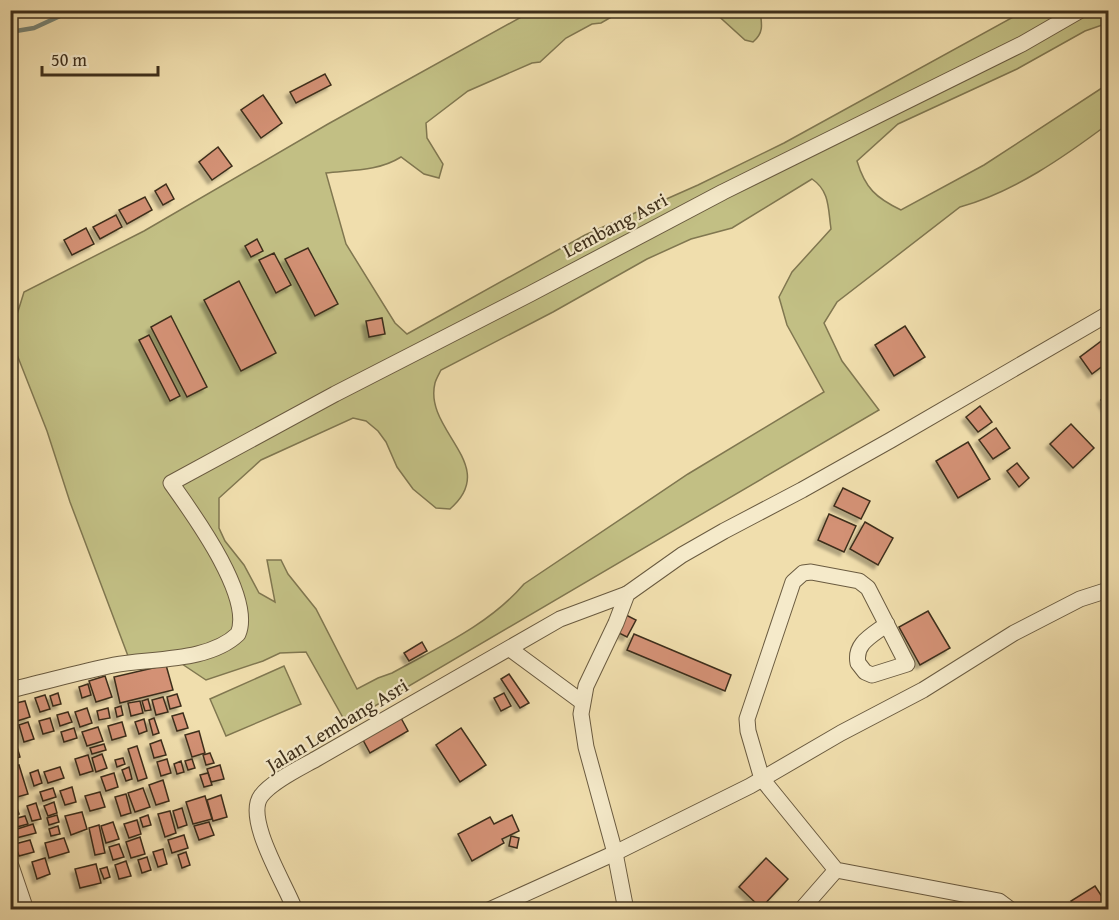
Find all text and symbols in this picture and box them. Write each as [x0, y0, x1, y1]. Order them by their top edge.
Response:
scale bar [42, 39, 158, 77]
text: 50 m [51, 46, 87, 73]
street label: Lembang Asri [557, 185, 673, 264]
street label: Jalan Lembang Asri [258, 670, 414, 780]

